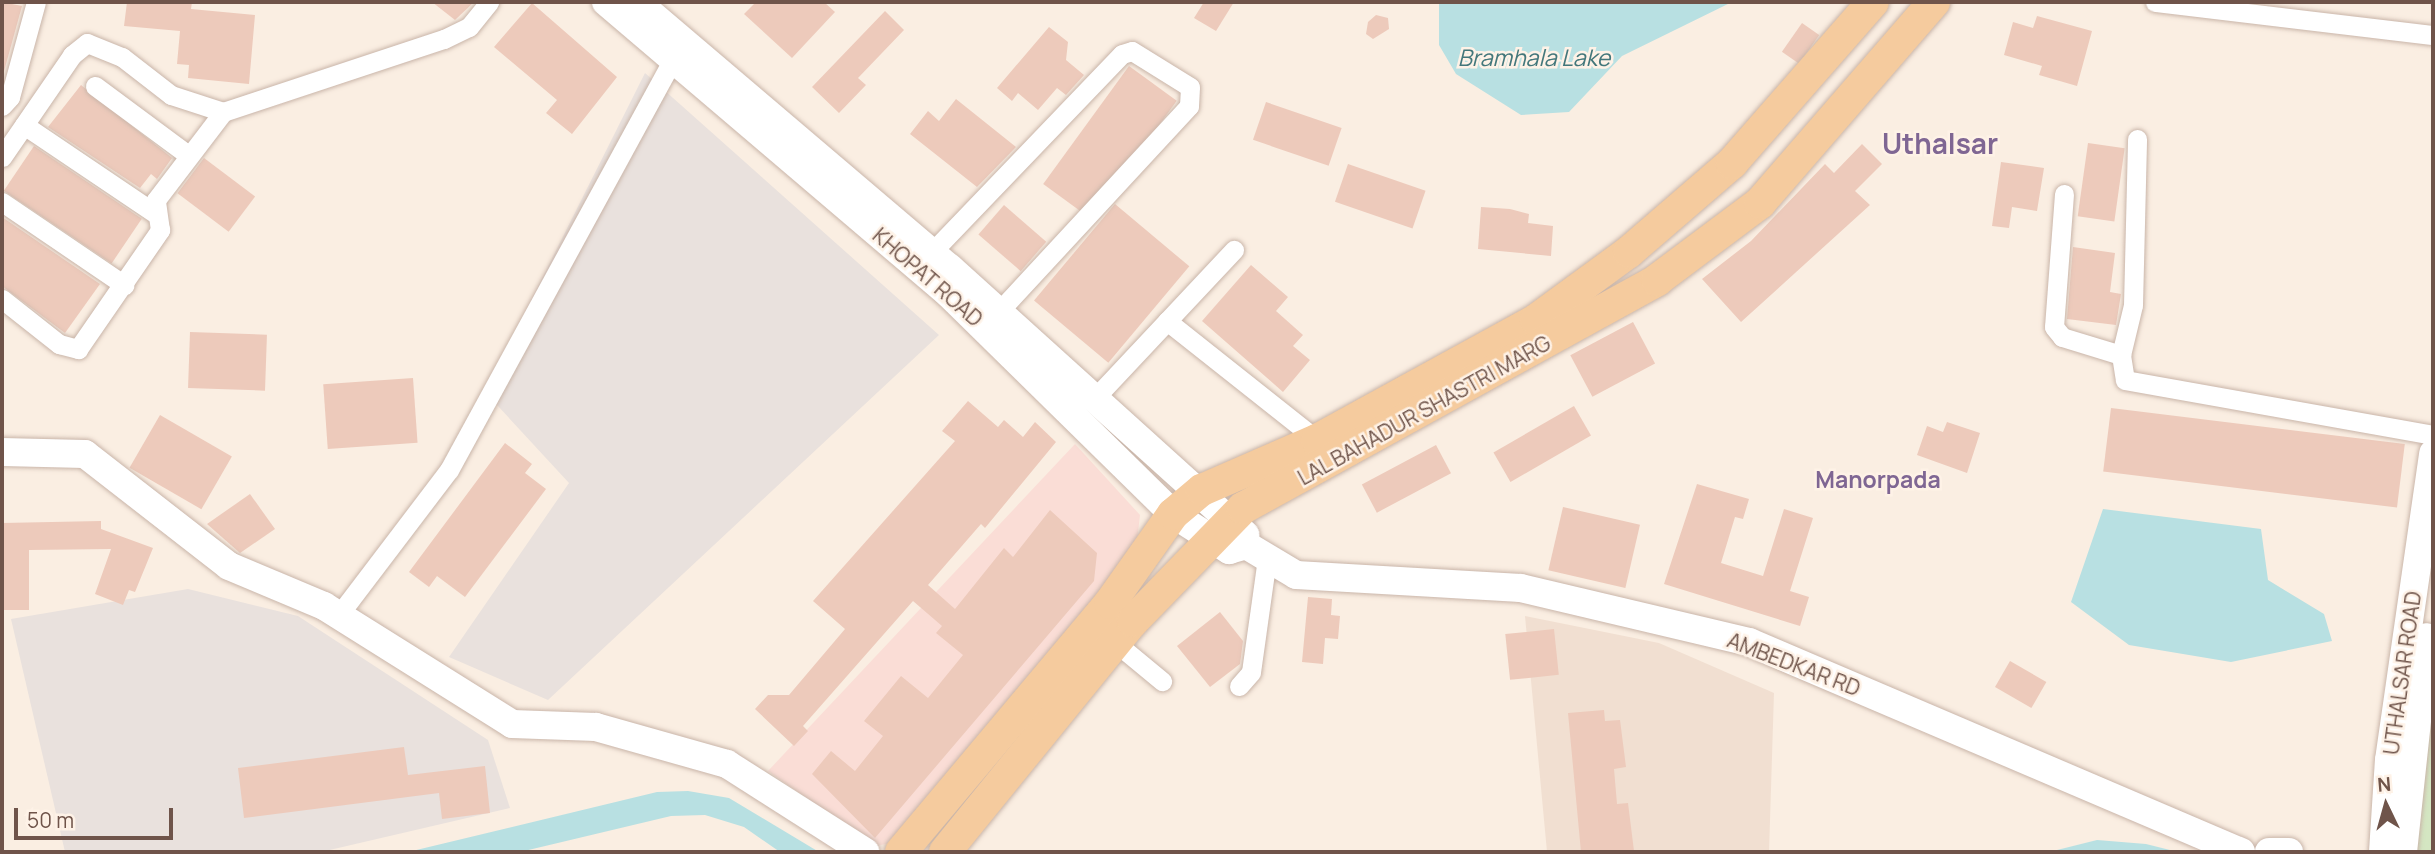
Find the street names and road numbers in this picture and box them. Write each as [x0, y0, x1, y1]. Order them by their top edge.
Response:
street label: KHOPAT ROAD [868, 222, 988, 332]
street label: LAL BAHADUR SHASTRI MARG [1293, 330, 1555, 490]
street label: UTHALSAR ROAD [2378, 590, 2426, 756]
street label: AMBEDKAR RD [1724, 627, 1864, 701]

